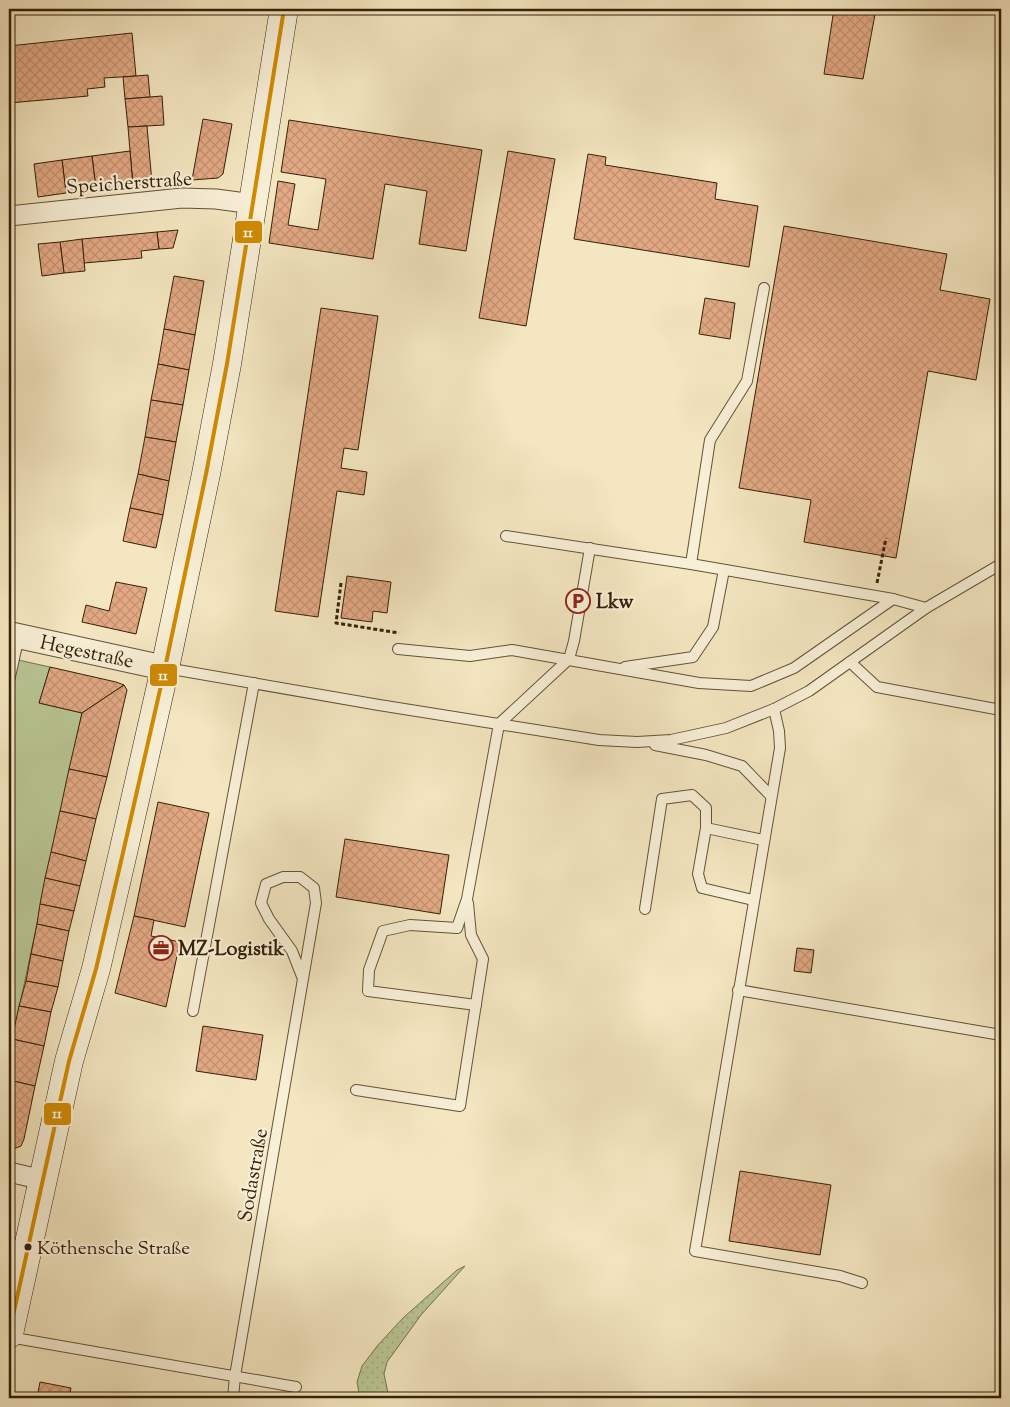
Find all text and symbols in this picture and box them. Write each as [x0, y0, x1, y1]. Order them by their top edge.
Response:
street label: Speicherstraße [65, 166, 193, 203]
line badge: 11 [234, 220, 263, 244]
text: 11 [243, 224, 253, 244]
parking icon: Lkw [565, 588, 591, 614]
place label: Lkw [596, 589, 634, 618]
street label: Hegestraße [37, 629, 136, 678]
line badge: 11 [149, 663, 178, 687]
text: 11 [158, 667, 168, 687]
office icon: MZ-Logistik [148, 935, 174, 961]
place label: MZ-Logistik [178, 936, 284, 965]
line badge: 11 [43, 1102, 72, 1126]
text: 11 [52, 1105, 62, 1125]
street label: Sodastraße [232, 1126, 277, 1225]
place label: Köthensche Straße [37, 1236, 190, 1263]
marker: Köthensche Straße [23, 1242, 33, 1252]

